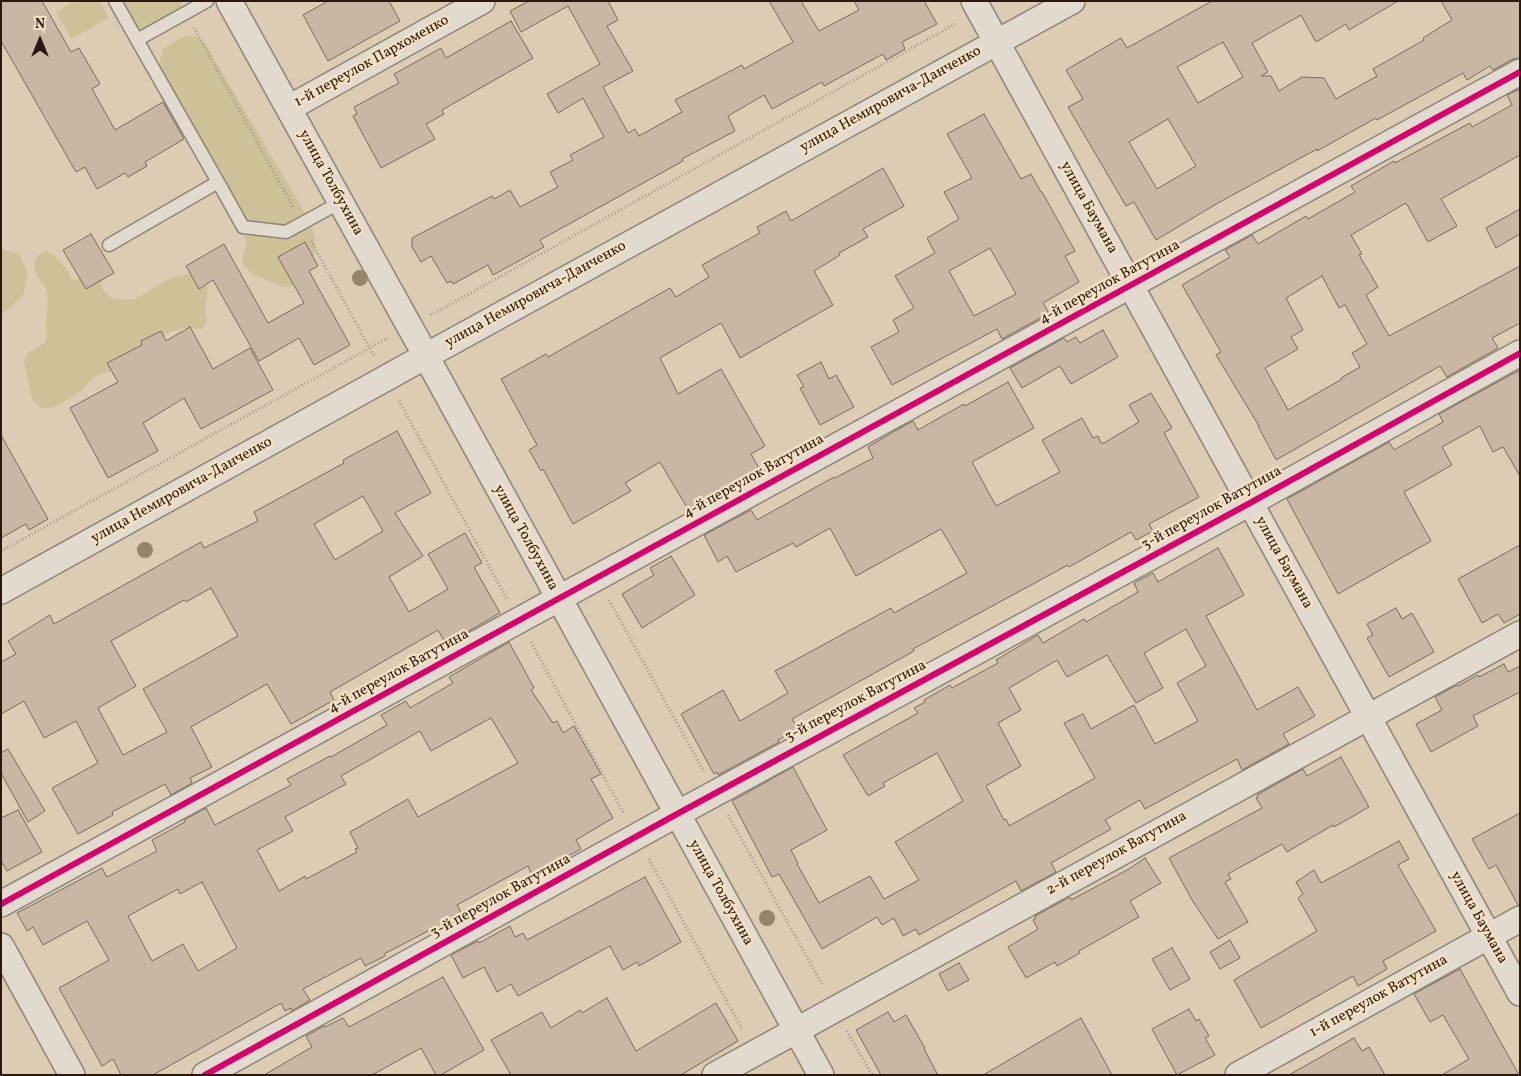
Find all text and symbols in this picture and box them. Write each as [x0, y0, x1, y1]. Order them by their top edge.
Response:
street label: 1-й переулок Пархоменко [292, 12, 452, 112]
north arrow [15, 15, 65, 65]
text: N [35, 15, 45, 34]
street label: улица Немировича-Данченко [797, 43, 985, 157]
street label: улица Толбухина [293, 127, 367, 239]
street label: улица Баумана [1055, 159, 1121, 257]
street label: 4-й переулок Ватутина [1036, 237, 1184, 329]
street label: улица Немировича-Данченко [442, 238, 630, 352]
street label: 4-й переулок Ватутина [680, 431, 828, 523]
street label: улица Немировича-Данченко [88, 434, 276, 548]
street label: 3-й переулок Ватутина [1139, 463, 1285, 555]
street label: улица Толбухина [488, 482, 562, 594]
street label: улица Баумана [1250, 514, 1316, 612]
street label: 4-й переулок Ватутина [325, 626, 473, 718]
street label: 3-й переулок Ватутина [782, 657, 930, 747]
street label: 2-й переулок Ватутина [1044, 808, 1190, 900]
street label: улица Толбухина [683, 837, 757, 949]
street label: 3-й переулок Ватутина [428, 851, 574, 943]
street label: улица Баумана [1445, 869, 1511, 967]
street label: 1-й переулок Ватутина [1307, 952, 1451, 1042]

